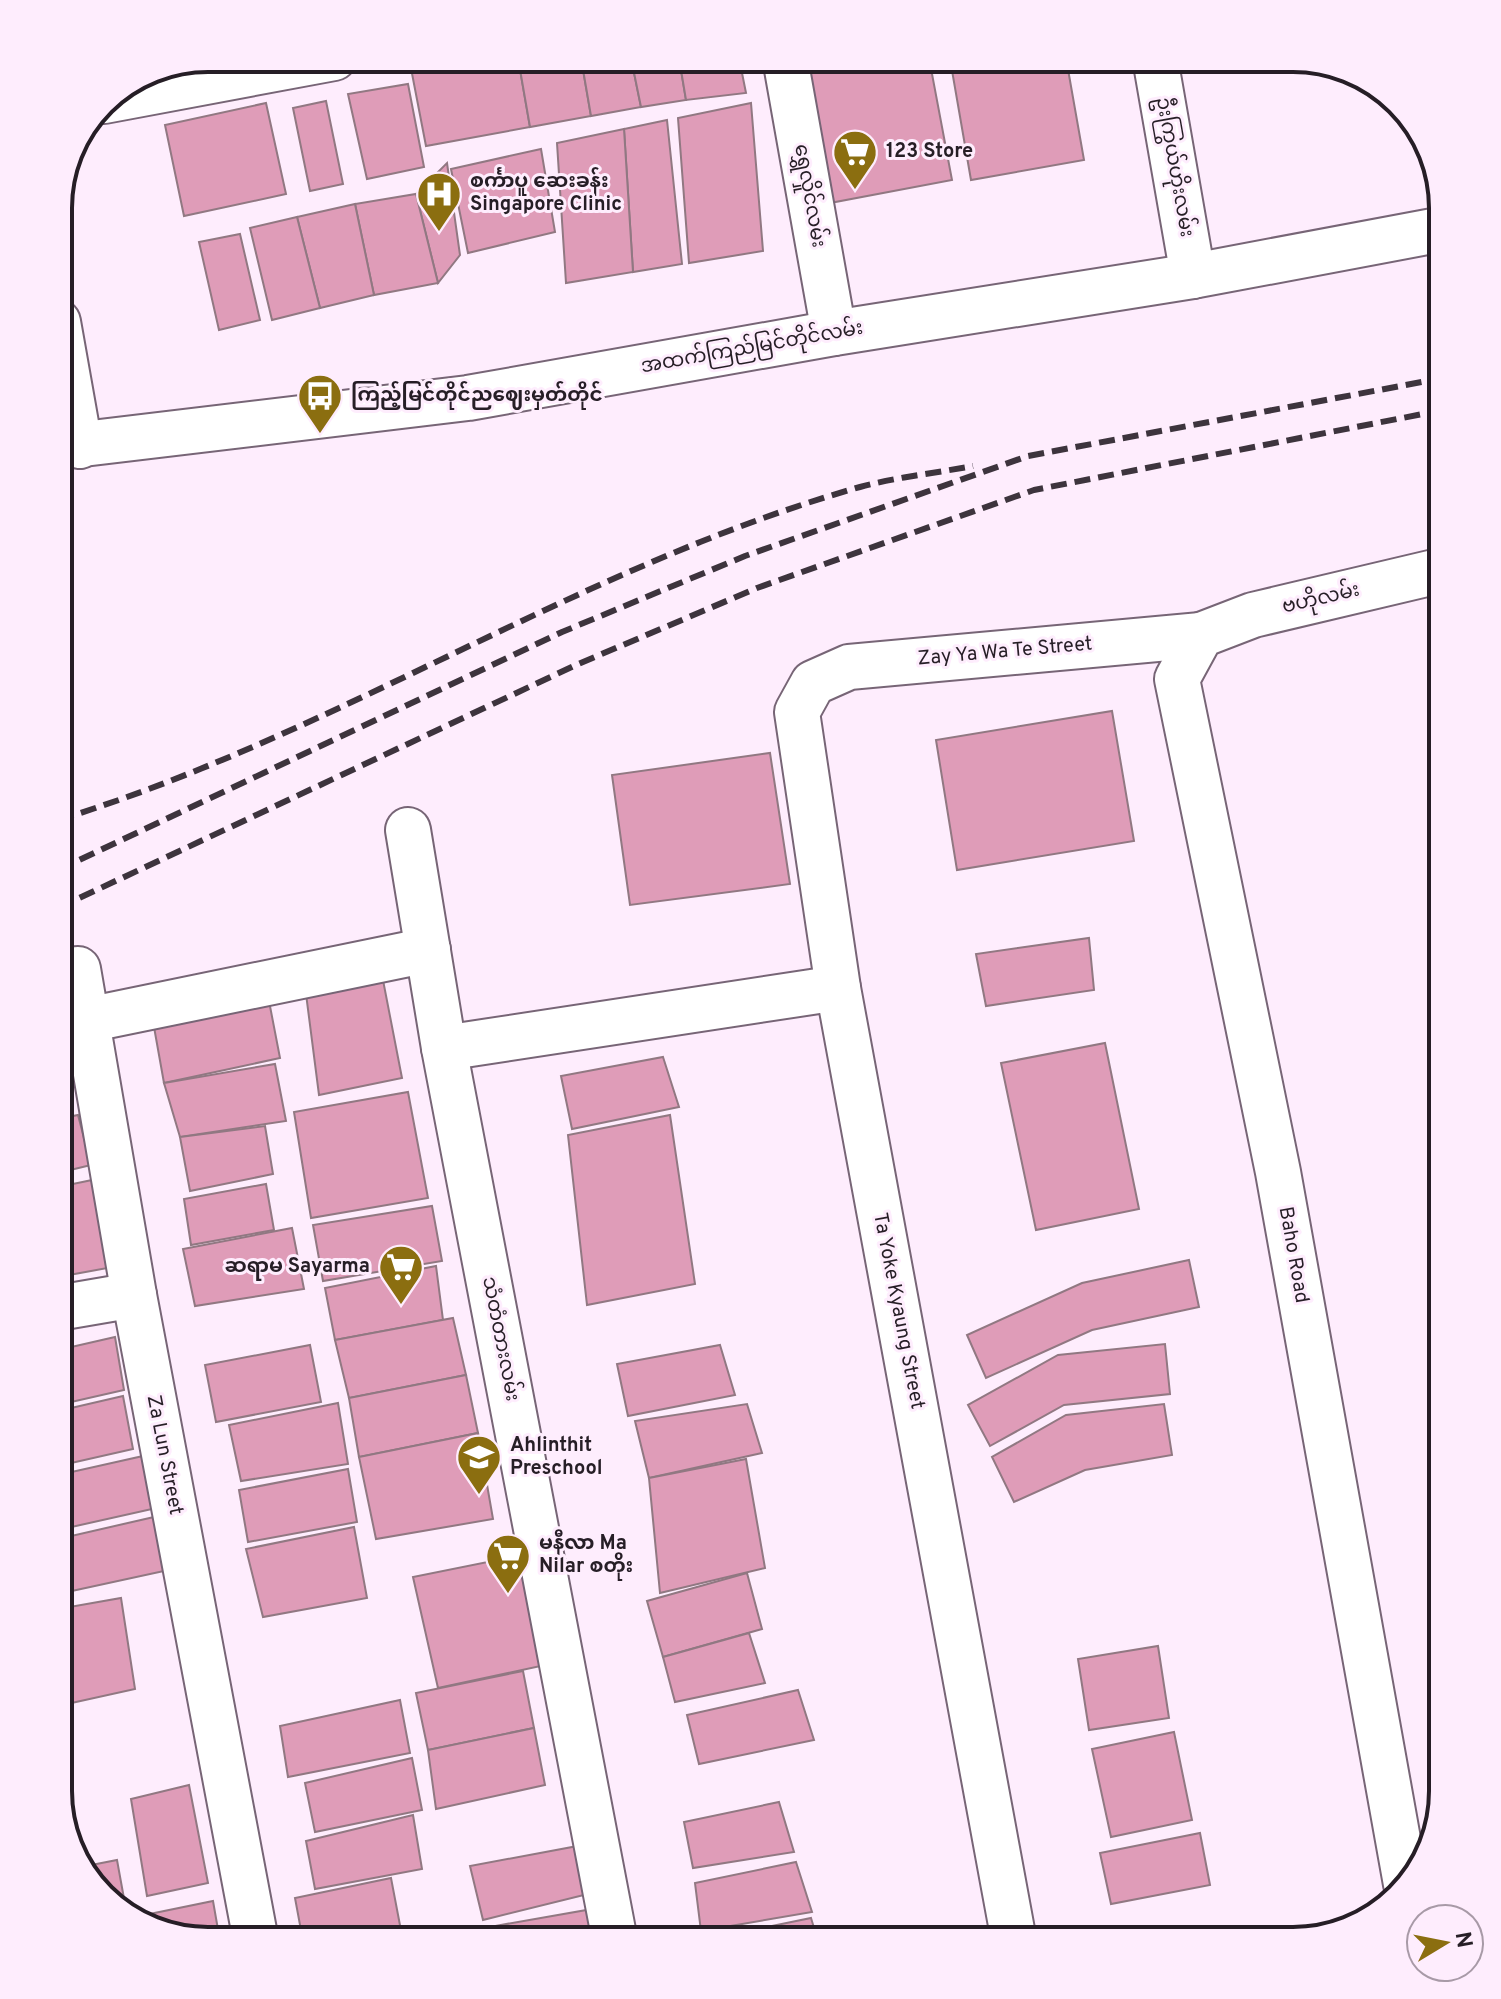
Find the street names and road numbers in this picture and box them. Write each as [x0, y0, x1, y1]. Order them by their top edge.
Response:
street label: ဦးကြွယ်ဟိုးလမ်း [1147, 94, 1202, 240]
street label: ရွှေလှိုင်လမ်း [786, 142, 834, 250]
street label: အထက်ကြည်မြင်တိုင်လမ်း [638, 313, 865, 382]
street label: ဗဟိုလမ်း [1279, 575, 1363, 622]
street label: Zay Ya Wa Te Street [917, 631, 1093, 673]
street label: Baho Road [1272, 1205, 1314, 1305]
street label: Ta Yoke Kyaung Street [866, 1211, 930, 1411]
street label: သံတံတားလမ်း [475, 1274, 528, 1404]
street label: Za Lun Street [140, 1393, 188, 1517]

